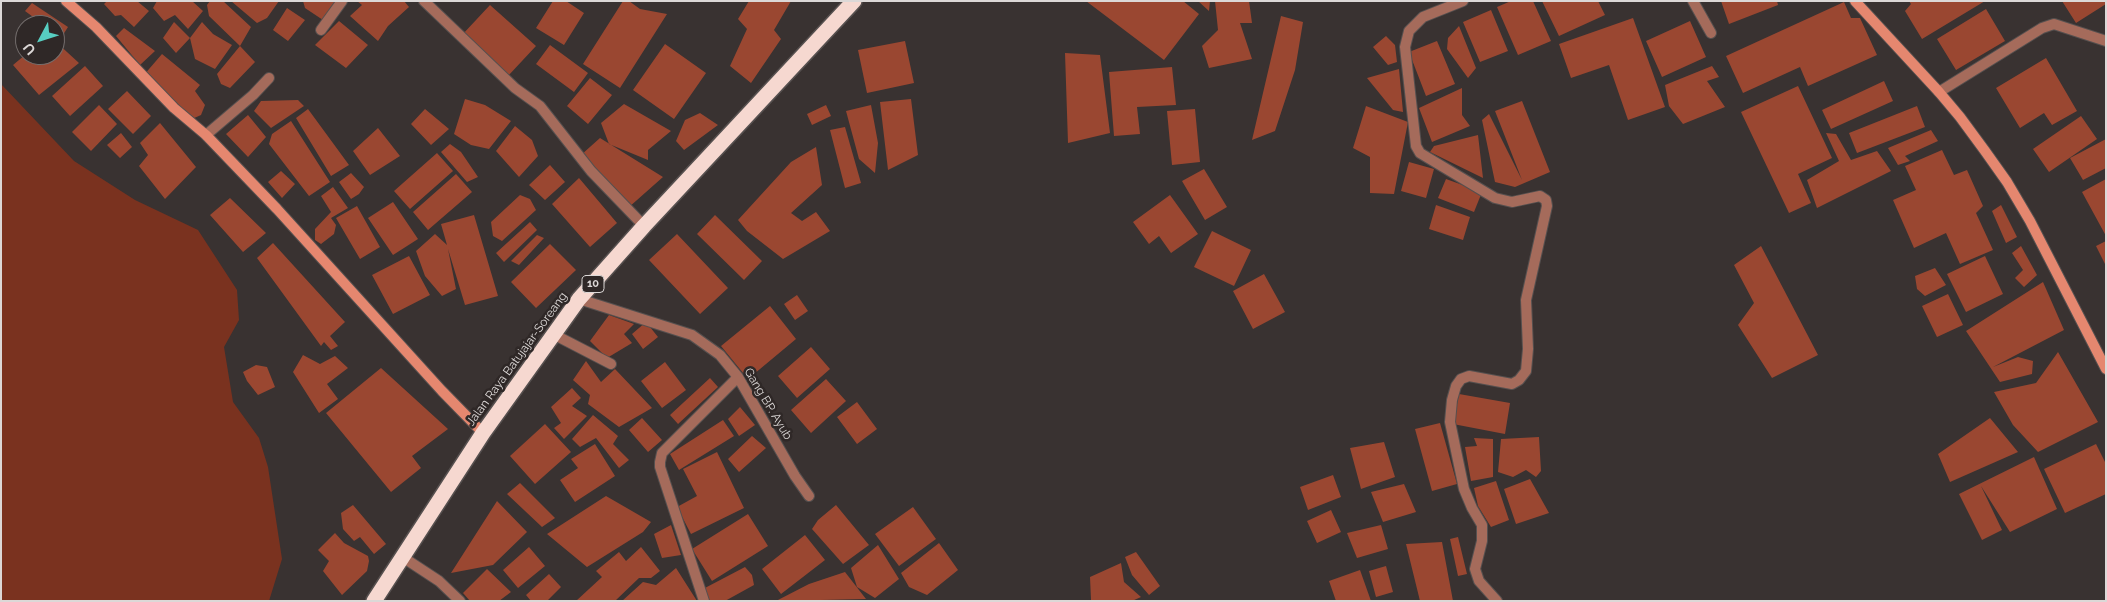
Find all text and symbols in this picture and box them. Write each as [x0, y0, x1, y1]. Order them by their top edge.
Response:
north arrow [15, 15, 65, 65]
text: U [20, 40, 39, 58]
road number: 10 [582, 276, 604, 292]
street label: Jalan Raya Batujajar-Soreang [464, 289, 570, 429]
street label: Gang BP. Ayub [741, 366, 795, 442]

